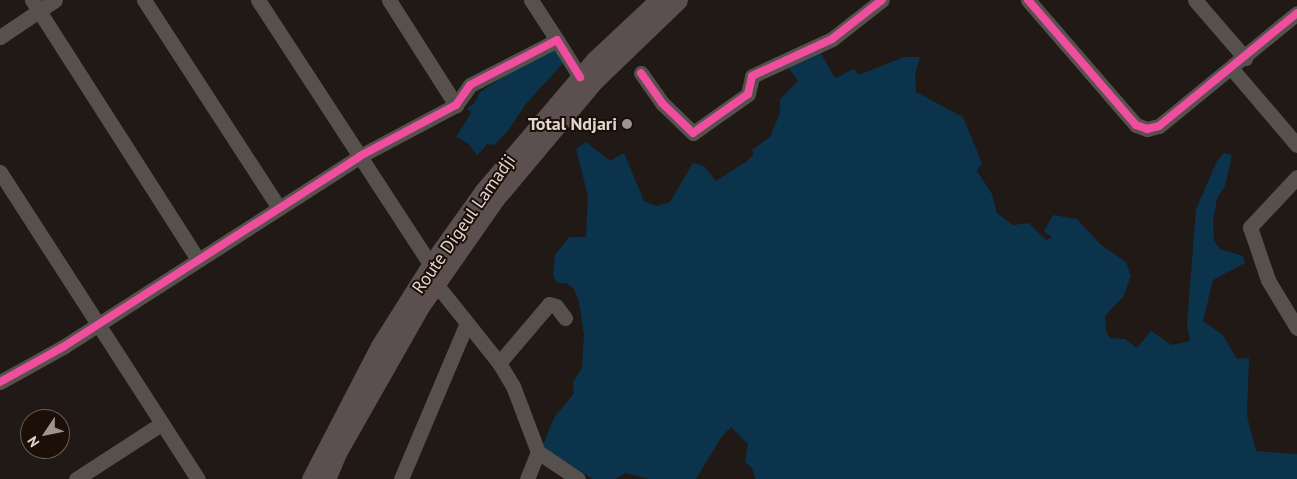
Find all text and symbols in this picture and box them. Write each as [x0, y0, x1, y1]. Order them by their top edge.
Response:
place label: Total Ndjari [528, 113, 617, 135]
marker: Total Ndjari [621, 118, 633, 130]
street label: Route Digeul Lamadji [408, 150, 520, 298]
north arrow [20, 409, 70, 459]
text: N [23, 433, 43, 451]

